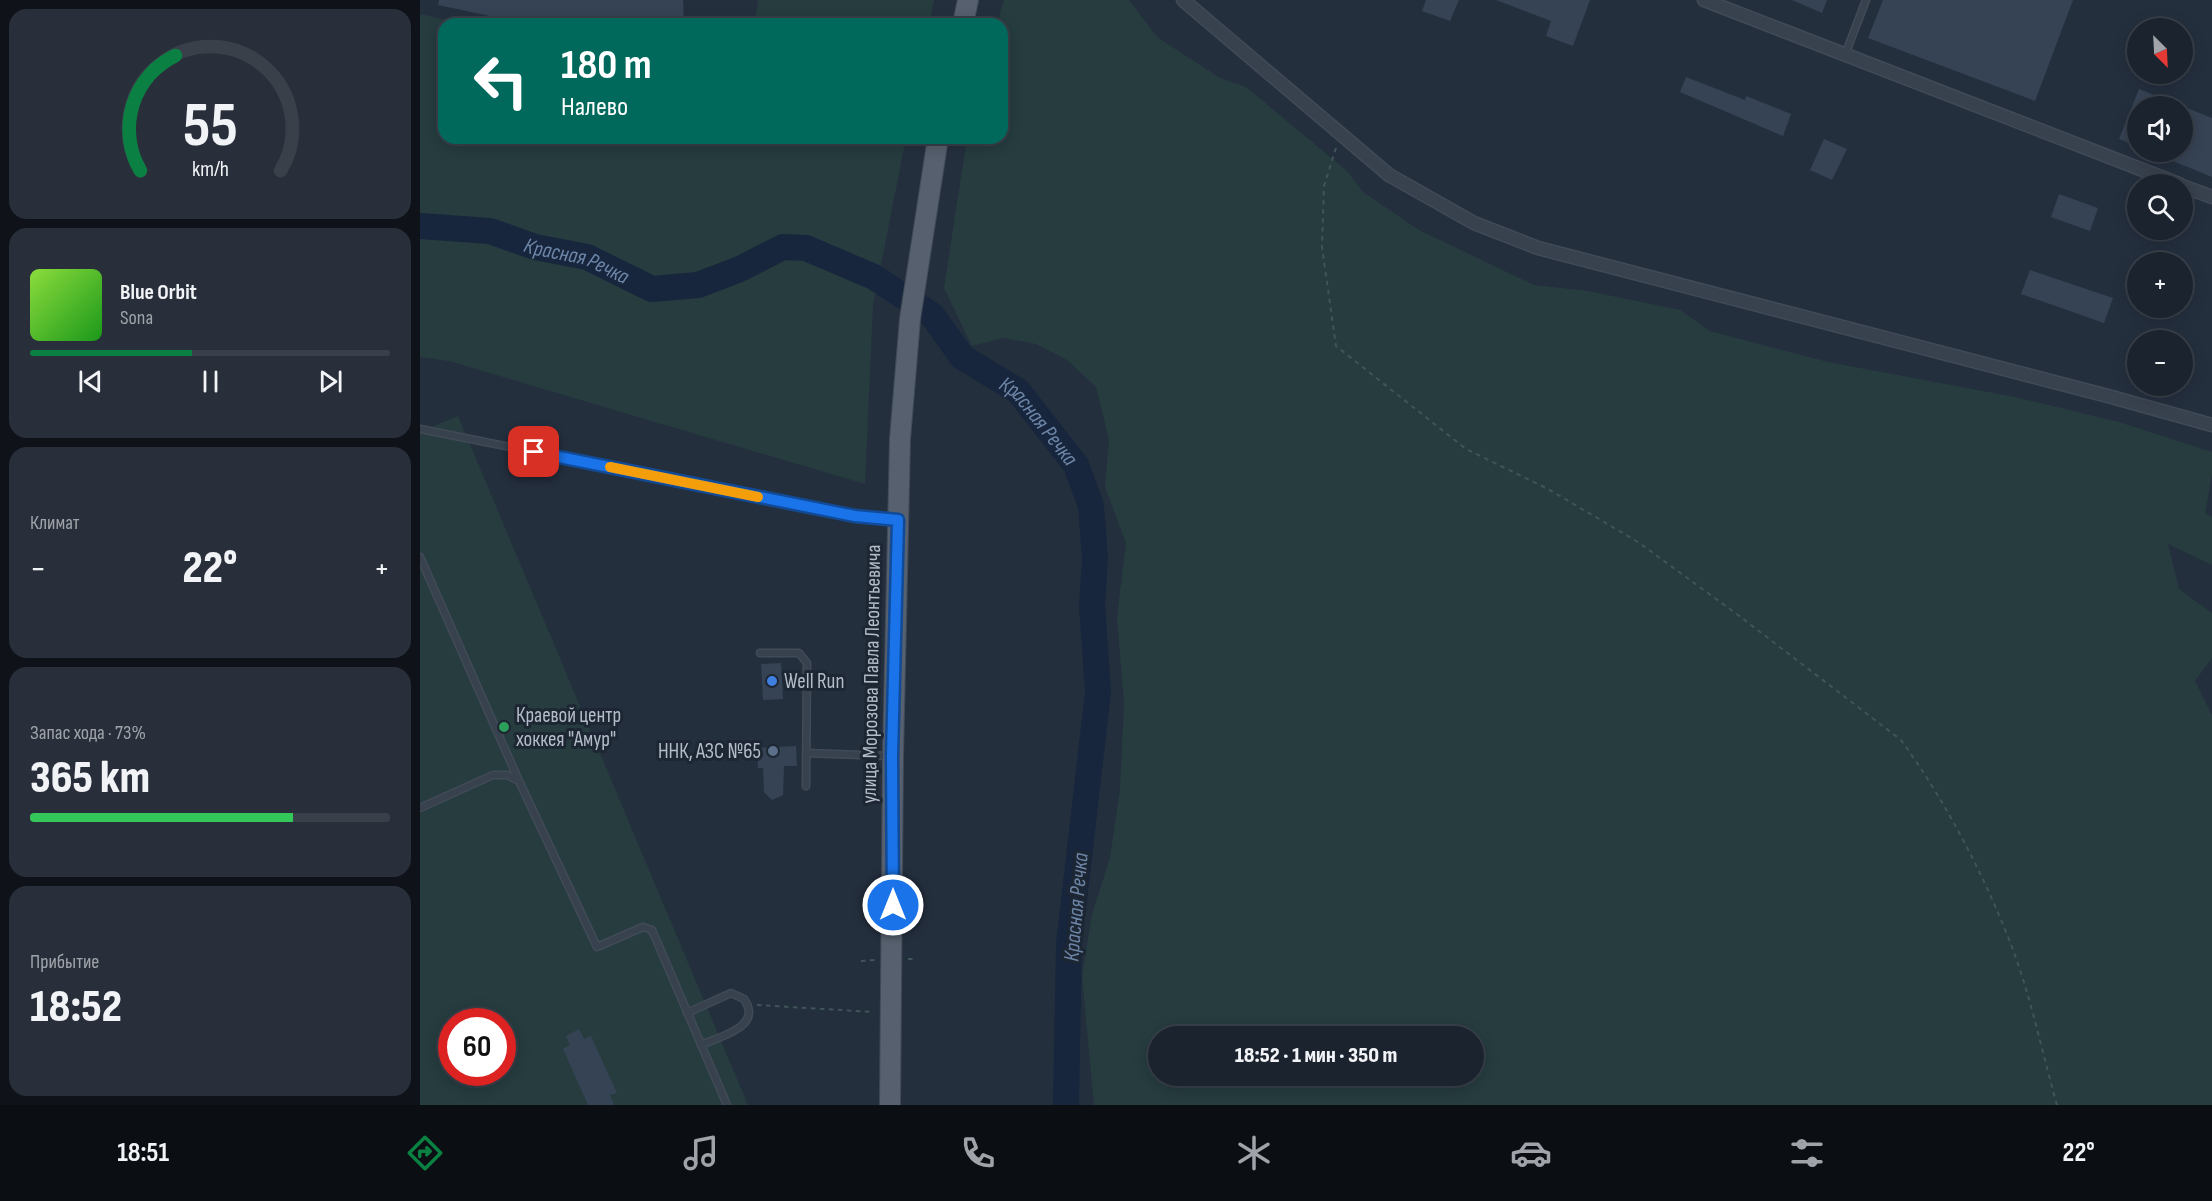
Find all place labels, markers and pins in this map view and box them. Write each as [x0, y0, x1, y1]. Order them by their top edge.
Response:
pin [508, 426, 559, 477]
place label: Well Run [784, 669, 844, 694]
marker: Well Run [765, 674, 779, 688]
place label: Краевой центр хоккея "Амур" [516, 703, 621, 752]
marker: Краевой центр хоккея "Амур" [497, 720, 511, 734]
place label: ННК, АЗС №65 [658, 739, 761, 764]
marker: ННК, АЗС №65 [766, 744, 780, 758]

